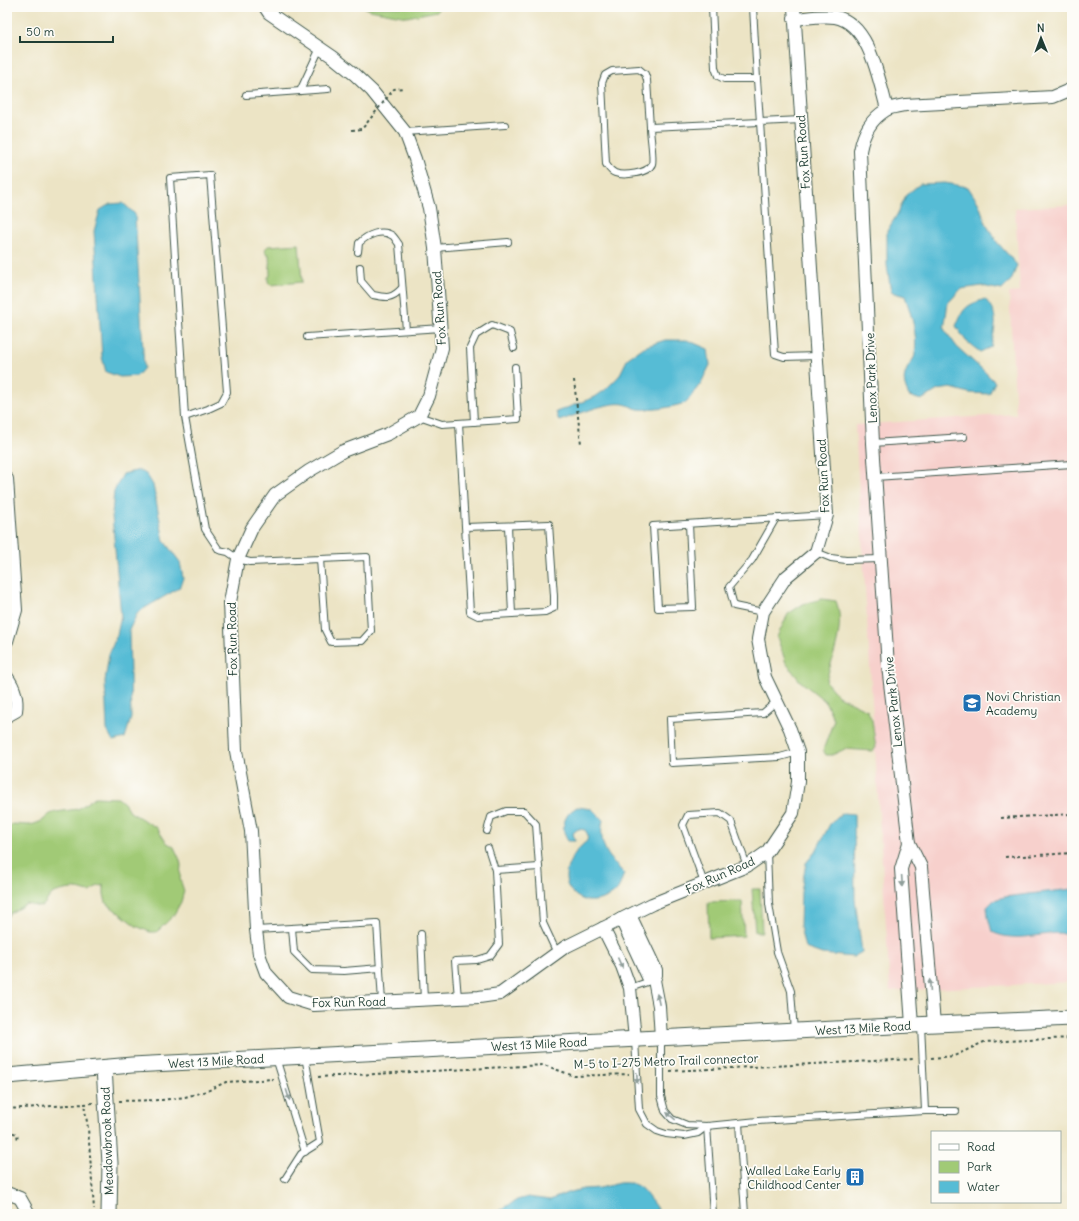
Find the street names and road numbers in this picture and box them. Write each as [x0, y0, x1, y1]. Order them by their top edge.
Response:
street label: Fox Run Road [793, 115, 813, 189]
street label: Fox Run Road [429, 271, 449, 345]
street label: Lenox Park Drive [862, 332, 880, 424]
street label: Fox Run Road [814, 439, 832, 513]
street label: Fox Run Road [224, 602, 240, 676]
street label: Lenox Park Drive [881, 656, 905, 748]
street label: Fox Run Road [683, 853, 757, 897]
street label: Fox Run Road [312, 994, 386, 1010]
street label: West 13 Mile Road [815, 1018, 911, 1038]
street label: West 13 Mile Road [491, 1034, 587, 1054]
street label: M-5 to I-275 Metro Trail connector [573, 1050, 759, 1072]
street label: West 13 Mile Road [168, 1051, 264, 1071]
street label: Meadowbrook Road [98, 1087, 116, 1195]

